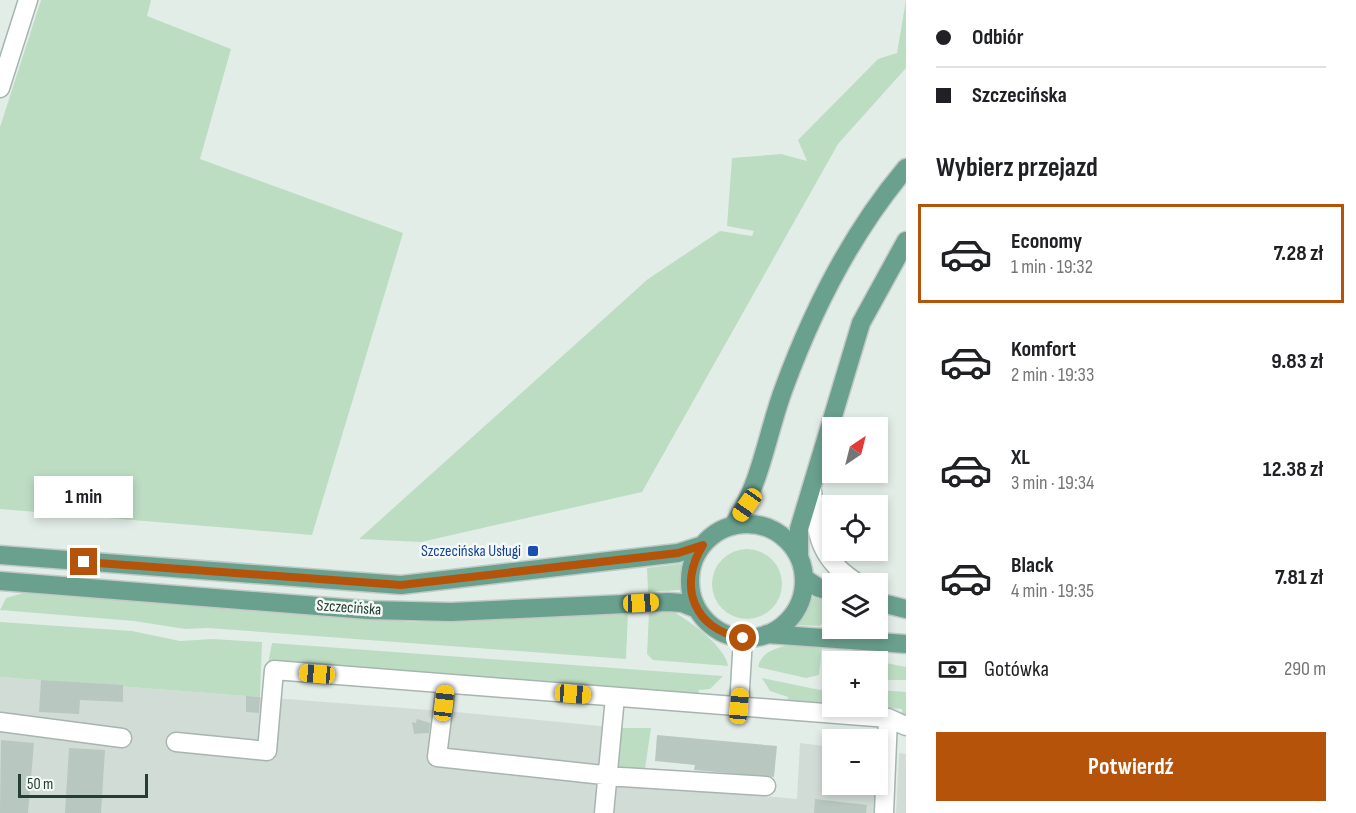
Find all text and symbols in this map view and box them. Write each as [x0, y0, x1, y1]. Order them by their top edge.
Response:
text: Odbiór [972, 24, 1023, 51]
text: Szczecińska [972, 82, 1067, 109]
text: Wybierz przejazd [936, 152, 1098, 184]
icon: car [939, 227, 993, 281]
text: Economy [1011, 228, 1082, 255]
text: 7.28 zł [1274, 240, 1323, 267]
text: 1 min · 19:32 [1011, 255, 1093, 279]
icon: car [939, 335, 993, 389]
text: Komfort [1011, 336, 1076, 363]
text: 9.83 zł [1271, 348, 1323, 375]
text: 2 min · 19:33 [1011, 363, 1094, 387]
north arrow [822, 417, 888, 483]
map controls [822, 417, 888, 795]
icon: car [939, 443, 993, 497]
text: XL [1011, 444, 1030, 471]
text: 12.38 zł [1263, 456, 1323, 483]
text: 3 min · 19:34 [1011, 471, 1094, 495]
callout: 1 min [34, 475, 134, 517]
text: 1 min [65, 485, 102, 509]
car [729, 485, 765, 525]
button: locate [822, 495, 888, 561]
place label: Szczecińska Usługi [421, 542, 521, 561]
marker: Szczecińska Usługi [526, 544, 540, 558]
route end [70, 548, 97, 575]
icon: car [939, 551, 993, 605]
text: Black [1011, 552, 1053, 579]
text: 7.81 zł [1275, 564, 1323, 591]
button: layers [822, 573, 888, 639]
text: 4 min · 19:35 [1011, 579, 1094, 603]
car [623, 593, 659, 613]
street label: Szczecińska [316, 596, 382, 620]
route start [729, 624, 756, 651]
button: + [822, 651, 888, 717]
icon: cash [936, 653, 969, 686]
text: Gotówka [984, 656, 1049, 683]
text: 290 m [1284, 657, 1326, 681]
car [298, 663, 336, 685]
car [433, 684, 455, 722]
car [554, 684, 592, 704]
car [728, 687, 750, 725]
button: − [822, 729, 888, 795]
button: Potwierdź [936, 732, 1326, 801]
scale bar [18, 771, 148, 798]
text: 50 m [27, 775, 53, 794]

